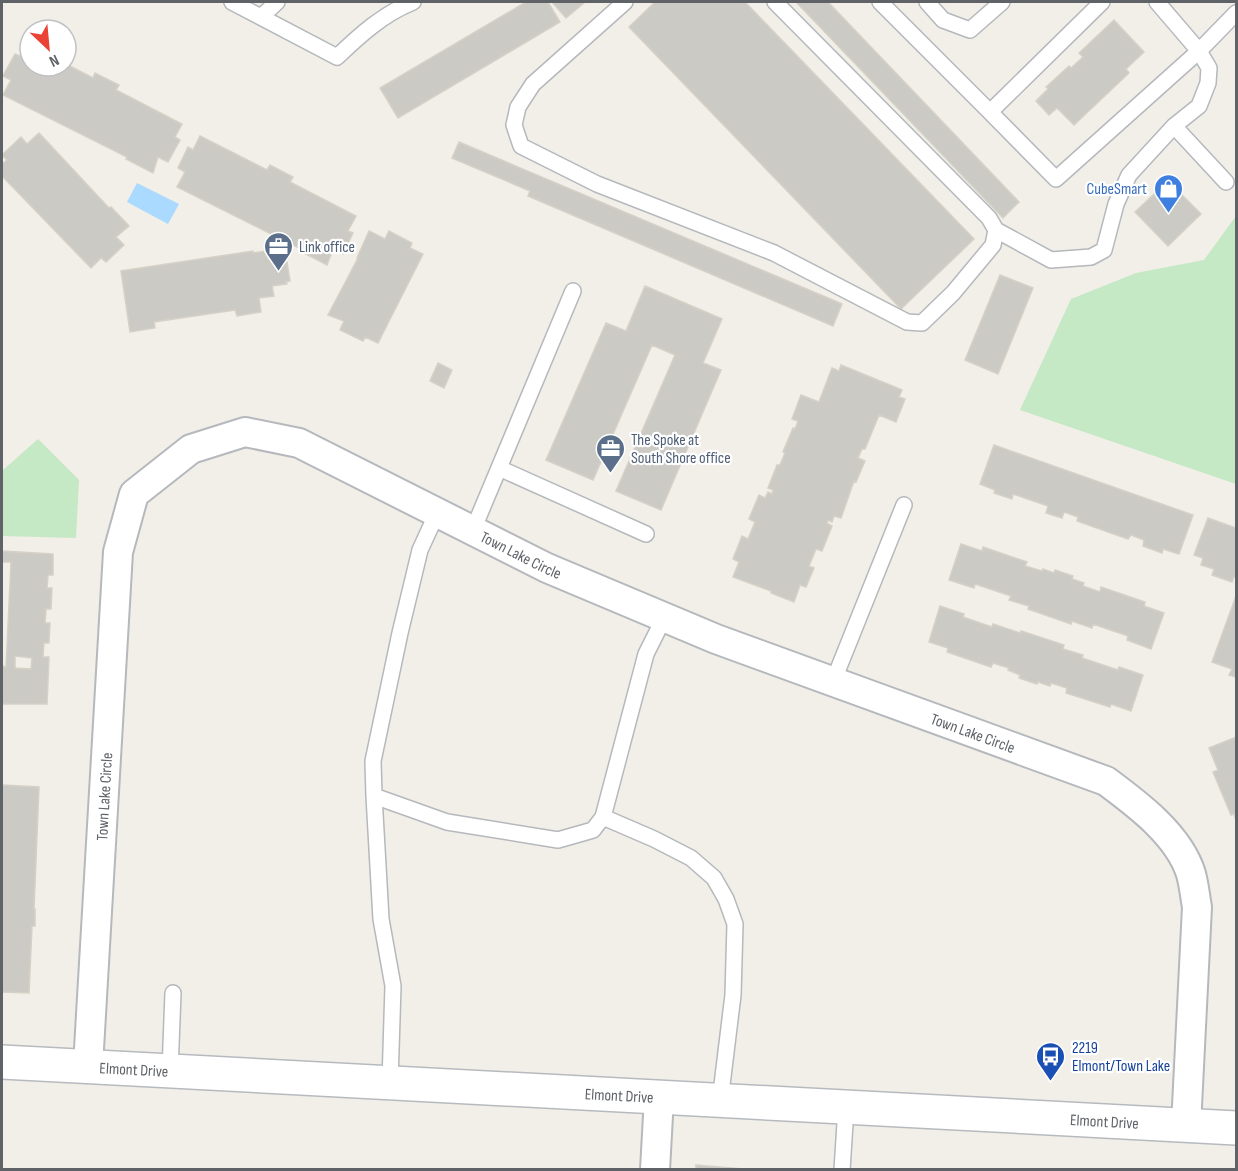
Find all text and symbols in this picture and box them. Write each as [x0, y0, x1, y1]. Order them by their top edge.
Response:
north arrow [18, 18, 78, 78]
text: N [46, 50, 62, 71]
shop icon: CubeSmart [1152, 172, 1184, 214]
place label: CubeSmart [1087, 180, 1147, 199]
office icon: Link office [262, 230, 294, 272]
place label: Link office [299, 238, 355, 257]
place label: The Spoke at South Shore office [631, 431, 731, 468]
office icon: The Spoke at South Shore office [594, 432, 626, 474]
street label: Town Lake Circle [477, 528, 564, 584]
street label: Town Lake Circle [928, 710, 1017, 758]
street label: Town Lake Circle [93, 752, 117, 841]
place label: 2219 Elmont/Town Lake [1072, 1039, 1170, 1076]
bus stop icon: 2219 Elmont/Town Lake [1035, 1040, 1067, 1082]
street label: Elmont Drive [99, 1059, 169, 1082]
street label: Elmont Drive [584, 1085, 654, 1108]
street label: Elmont Drive [1069, 1111, 1139, 1134]

